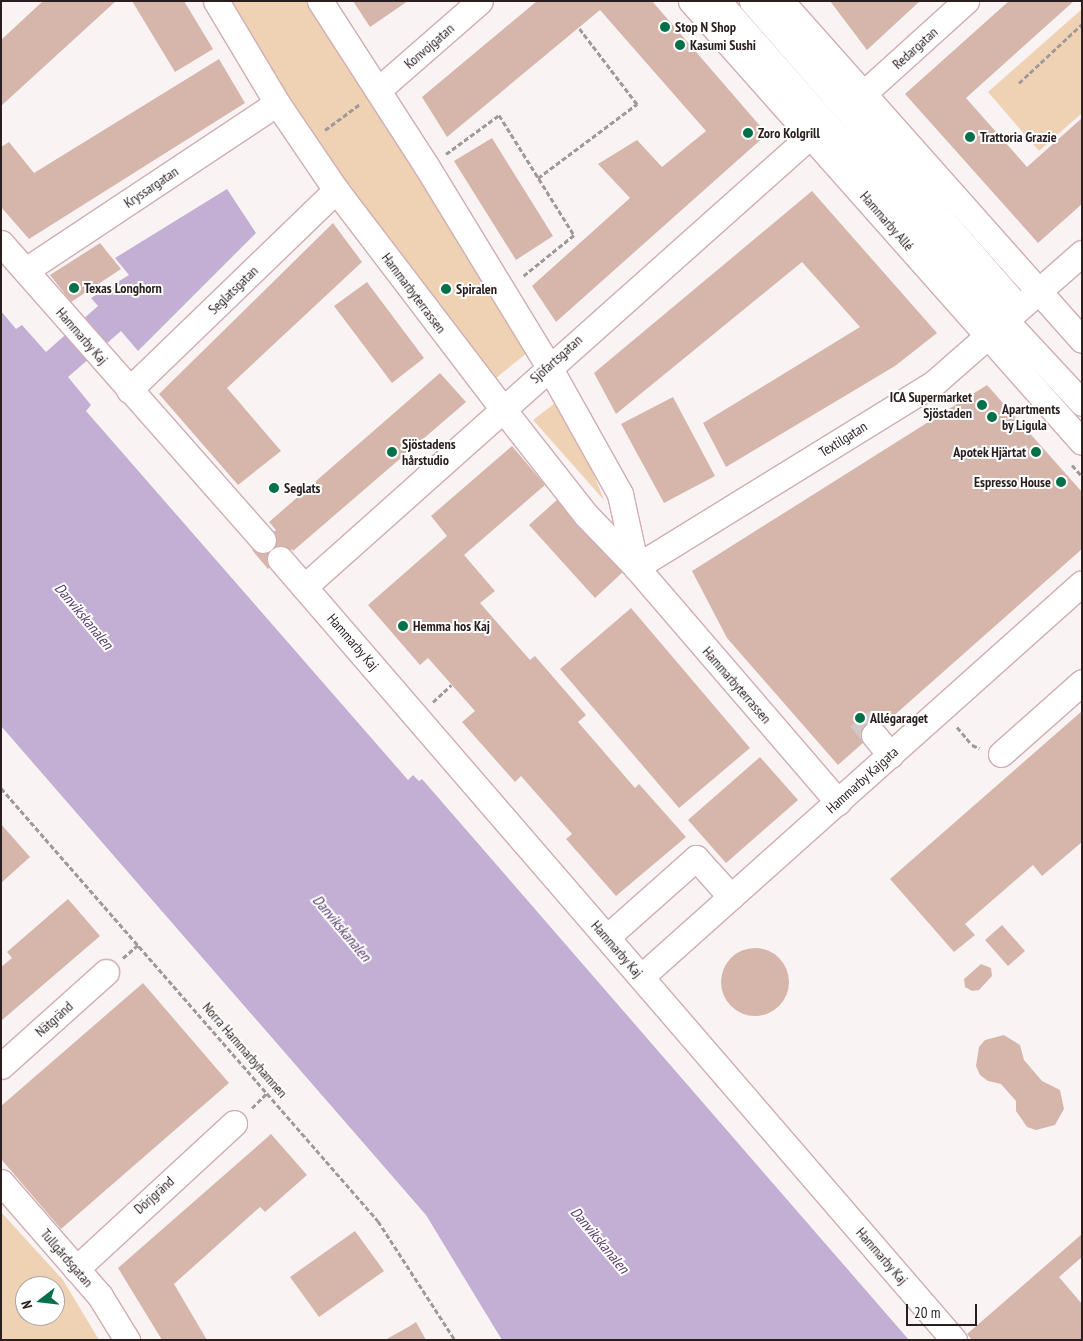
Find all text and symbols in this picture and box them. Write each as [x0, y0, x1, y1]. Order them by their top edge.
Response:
place label: Stop N Shop [675, 19, 736, 35]
street label: Konvojgatan [401, 20, 457, 72]
marker: Stop N Shop [659, 21, 671, 33]
street label: Redargatan [889, 23, 941, 73]
place label: Kasumi Sushi [690, 37, 756, 53]
marker: Kasumi Sushi [674, 39, 686, 51]
place label: Zoro Kolgrill [758, 125, 820, 141]
marker: Zoro Kolgrill [742, 127, 754, 139]
place label: Trattoria Grazie [980, 129, 1057, 145]
marker: Trattoria Grazie [964, 131, 976, 143]
street label: Kryssargatan [121, 163, 181, 211]
street label: Hammarby Allé [856, 188, 918, 254]
street label: Hammarbyterrassen [378, 250, 450, 336]
street label: Seglatsgatan [205, 262, 261, 318]
place label: Texas Longhorn [84, 280, 162, 296]
place label: Spiralen [456, 281, 497, 297]
marker: Texas Longhorn [68, 282, 80, 294]
marker: Spiralen [440, 283, 452, 295]
street label: Hammarby Kaj [53, 304, 111, 368]
street label: Sjöfartsgatan [527, 331, 585, 387]
place label: ICA Supermarket Sjöstaden [889, 389, 972, 422]
marker: ICA Supermarket Sjöstaden [976, 399, 988, 411]
place label: Apartments by Ligula [1002, 401, 1060, 434]
marker: Apartments by Ligula [986, 411, 998, 423]
street label: Textilgatan [816, 418, 870, 460]
place label: Sjöstadens hårstudio [402, 436, 456, 468]
place label: Apotek Hjärtat [953, 444, 1026, 460]
marker: Sjöstadens hårstudio [386, 446, 398, 458]
marker: Apotek Hjärtat [1030, 446, 1042, 458]
place label: Espresso House [974, 474, 1051, 490]
marker: Espresso House [1055, 476, 1067, 488]
place label: Seglats [284, 480, 320, 496]
marker: Seglats [268, 482, 280, 494]
water label: Danvikskanalen [51, 579, 117, 653]
street label: Hammarby Kaj [324, 610, 382, 674]
place label: Hemma hos Kaj [413, 618, 490, 634]
marker: Hemma hos Kaj [397, 620, 409, 632]
street label: Hammarbyterrassen [699, 643, 775, 727]
place label: Allégaraget [870, 710, 928, 726]
marker: Allégaraget [854, 712, 866, 724]
street label: Hammarby Kajgata [822, 743, 902, 817]
water label: Danvikskanalen [309, 891, 375, 965]
street label: Hammarby Kaj [588, 917, 646, 981]
street label: Nätgränd [32, 998, 76, 1040]
street label: Norra Hammarbyhamnen [199, 999, 291, 1101]
street label: Dörjgränd [131, 1173, 177, 1217]
water label: Danvikskanalen [567, 1203, 633, 1277]
street label: Hammarby Kaj [853, 1224, 911, 1288]
street label: Tullgårdsgatan [37, 1226, 97, 1290]
north arrow [15, 1276, 65, 1326]
scale bar [908, 1294, 979, 1326]
text: N [17, 1299, 36, 1311]
text: 20 m [914, 1303, 940, 1322]

